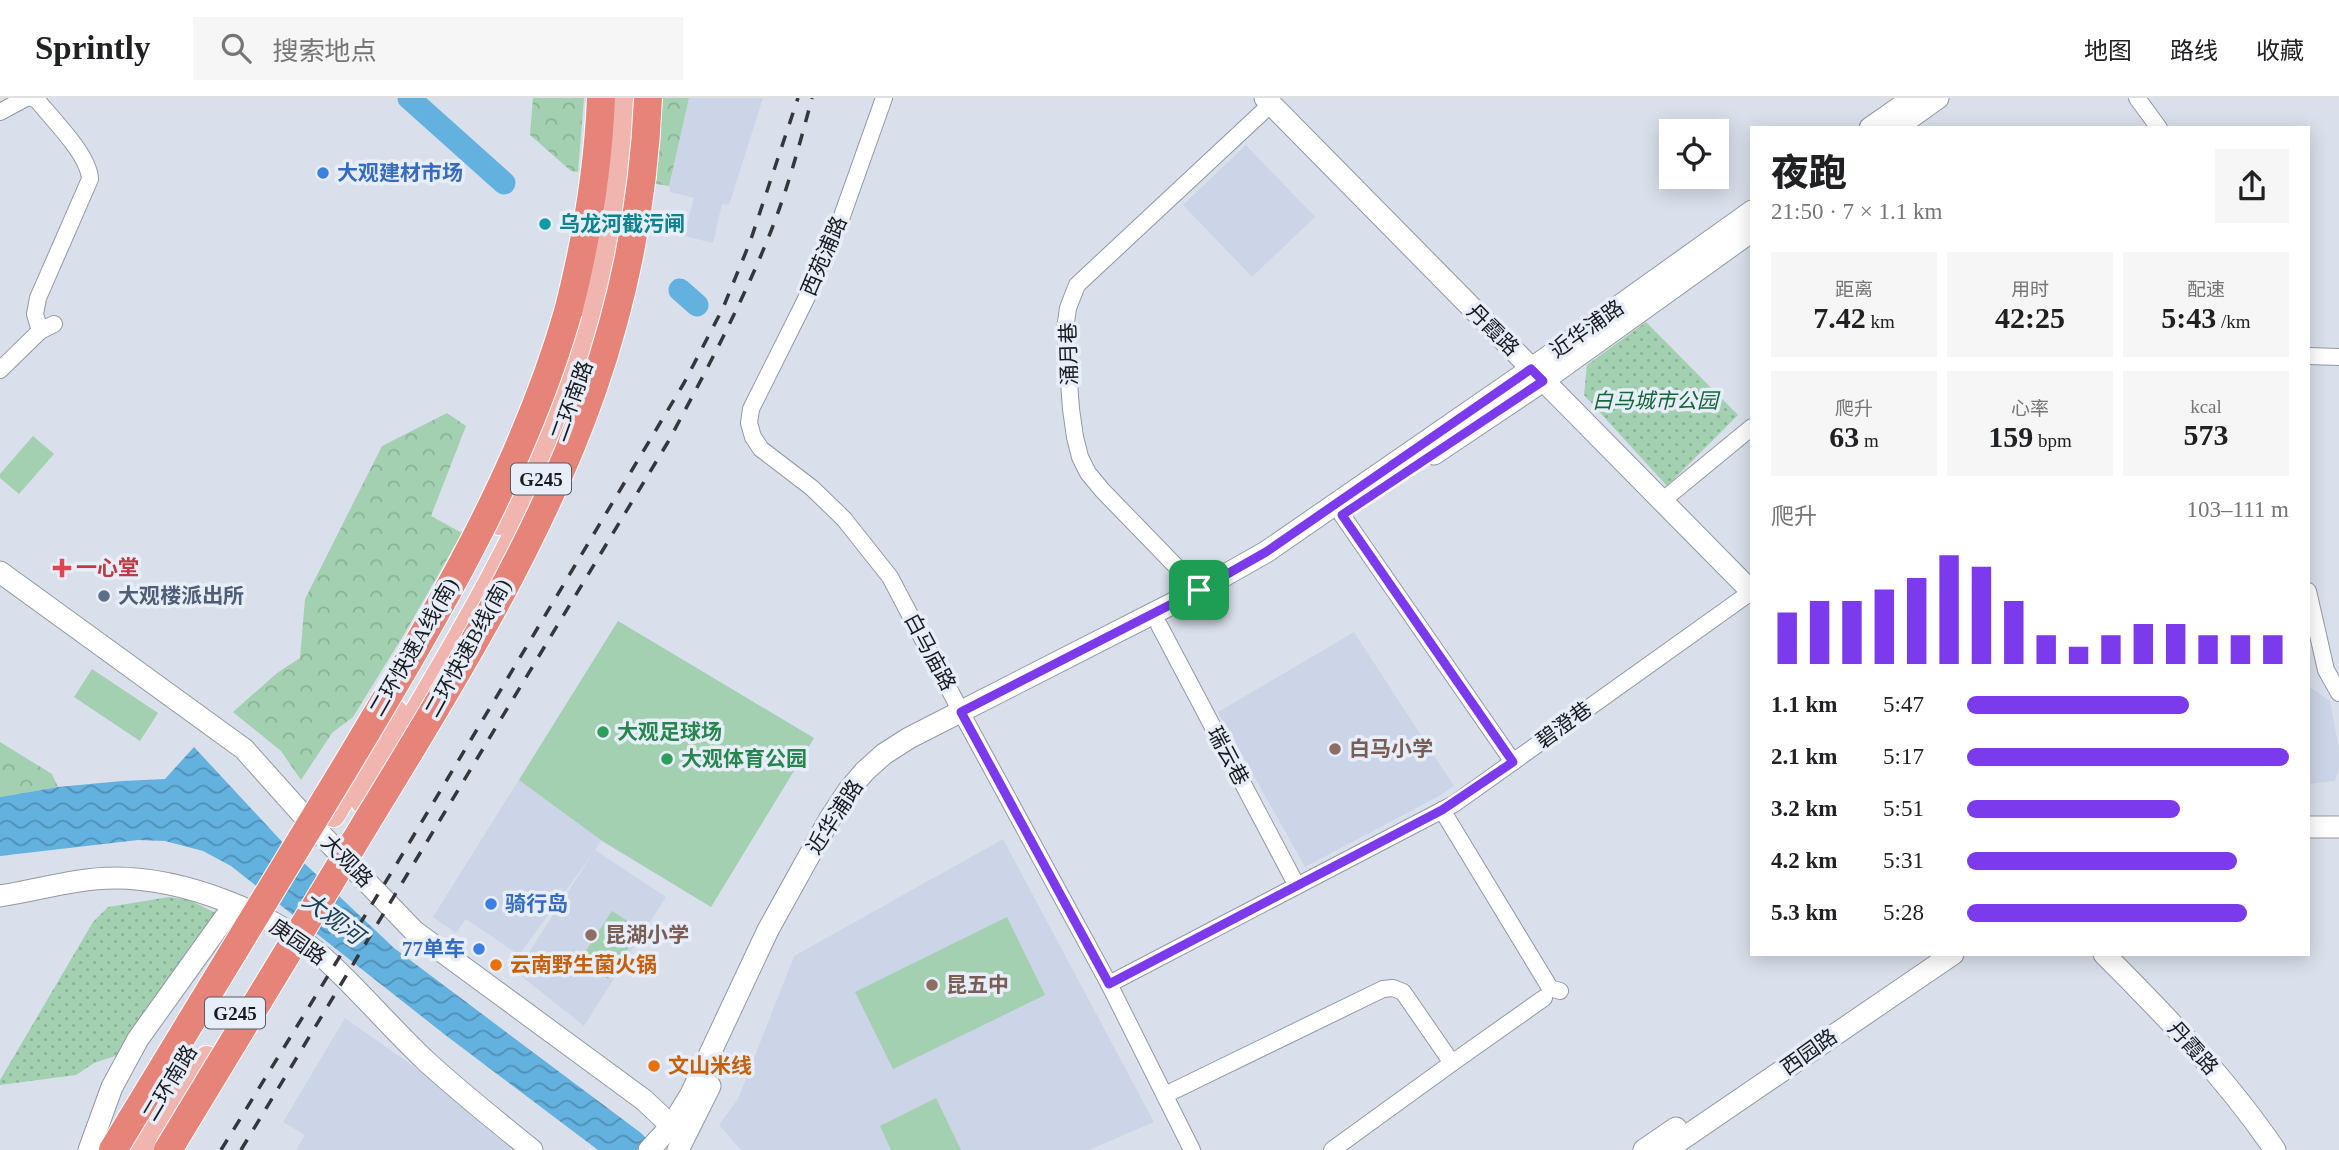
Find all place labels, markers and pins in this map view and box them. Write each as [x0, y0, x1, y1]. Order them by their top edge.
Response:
place label: 大观建材市场 [337, 161, 463, 185]
marker: 大观建材市场 [315, 165, 331, 181]
place label: 乌龙河截污闸 [559, 212, 685, 236]
marker: 乌龙河截污闸 [537, 216, 553, 232]
place label: 一心堂 [76, 556, 139, 580]
marker: 一心堂 [54, 560, 70, 576]
pin [1169, 560, 1229, 620]
place label: 大观楼派出所 [118, 584, 244, 608]
marker: 大观楼派出所 [96, 588, 112, 604]
place label: 大观足球场 [617, 720, 722, 744]
marker: 大观足球场 [595, 724, 611, 740]
place label: 白马小学 [1349, 737, 1433, 761]
marker: 白马小学 [1327, 741, 1343, 757]
place label: 大观体育公园 [681, 747, 807, 771]
marker: 大观体育公园 [659, 751, 675, 767]
place label: 骑行岛 [505, 892, 568, 916]
marker: 骑行岛 [483, 896, 499, 912]
place label: 昆湖小学 [605, 923, 689, 947]
marker: 昆湖小学 [583, 927, 599, 943]
place label: 77单车 [402, 937, 465, 961]
marker: 77单车 [471, 941, 487, 957]
place label: 云南野生菌火锅 [510, 953, 657, 977]
marker: 云南野生菌火锅 [488, 957, 504, 973]
place label: 昆五中 [946, 973, 1009, 997]
marker: 昆五中 [924, 977, 940, 993]
place label: 文山米线 [668, 1054, 752, 1078]
marker: 文山米线 [646, 1058, 662, 1074]

